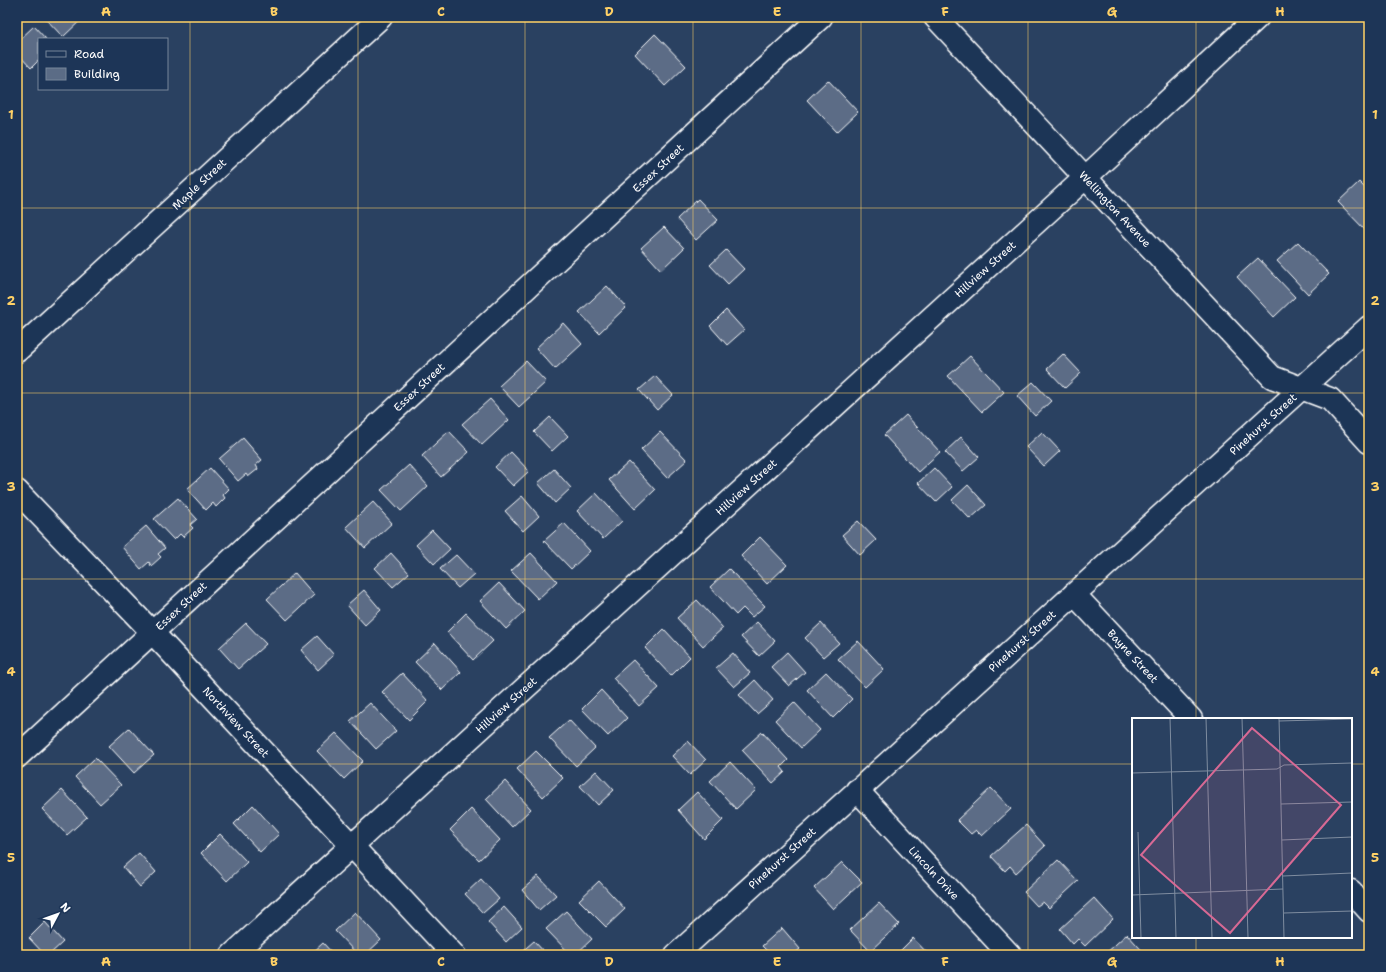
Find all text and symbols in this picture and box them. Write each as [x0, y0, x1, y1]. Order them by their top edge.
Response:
text: A [101, 3, 111, 20]
text: B [270, 3, 278, 20]
text: C [437, 3, 445, 20]
text: D [604, 3, 614, 20]
text: E [773, 3, 782, 20]
text: F [941, 3, 949, 20]
text: G [1107, 3, 1118, 20]
text: H [1275, 3, 1285, 20]
legend [38, 38, 168, 90]
text: Road [74, 46, 105, 62]
text: Building [74, 66, 120, 82]
text: 1 [8, 106, 14, 123]
text: 1 [1372, 106, 1378, 123]
street label: Essex Street [629, 141, 687, 196]
street label: Maple Street [169, 155, 230, 213]
street label: Wellington Avenue [1075, 168, 1154, 251]
street label: Hillview Street [951, 238, 1019, 301]
text: 2 [6, 292, 16, 309]
text: 2 [1370, 292, 1380, 309]
street label: Essex Street [390, 360, 448, 415]
street label: Pinehurst Street [1226, 390, 1300, 459]
street label: Hillview Street [712, 456, 780, 519]
text: 3 [6, 478, 16, 495]
text: 3 [1370, 478, 1380, 495]
street label: Essex Street [152, 579, 210, 634]
street label: Pinehurst Street [985, 607, 1059, 676]
street label: Bayne Street [1104, 626, 1162, 687]
text: 4 [6, 663, 16, 680]
text: 4 [1370, 663, 1380, 680]
street label: Hillview Street [472, 674, 540, 737]
street label: Northview Street [199, 684, 272, 761]
inset map [1132, 718, 1352, 938]
street label: Pinehurst Street [745, 824, 819, 893]
street label: Lincoln Drive [905, 843, 962, 903]
text: 5 [7, 849, 15, 866]
text: 5 [1371, 849, 1379, 866]
north arrow [38, 894, 78, 934]
text: N [57, 900, 74, 916]
text: A [101, 953, 111, 970]
text: B [270, 953, 278, 970]
text: C [437, 953, 445, 970]
text: D [604, 953, 614, 970]
text: E [773, 953, 782, 970]
text: F [941, 953, 949, 970]
text: G [1107, 953, 1118, 970]
text: H [1275, 953, 1285, 970]

